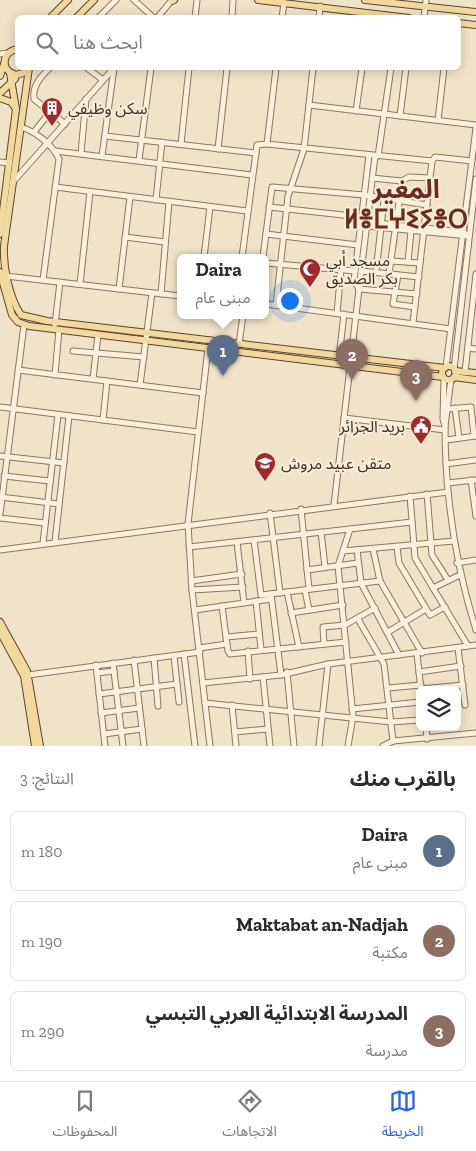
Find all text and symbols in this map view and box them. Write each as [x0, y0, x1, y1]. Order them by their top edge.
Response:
search box [15, 15, 461, 70]
icon: search [33, 29, 61, 57]
text: ابحث هنا [73, 31, 143, 54]
building icon: سكن وظيفي [40, 96, 64, 127]
place label: سكن وظيفي [68, 99, 148, 120]
district label: المغير ⵍⴻⵎⵖⵉⵢⴻⵔ [344, 173, 468, 235]
place label: مسجد أبي بكر الصديق [326, 250, 398, 289]
popup [177, 254, 269, 319]
mosque icon: مسجد أبي بكر الصديق [298, 257, 322, 288]
text: Daira [195, 258, 242, 281]
text: مبنى عام [195, 288, 251, 307]
your location [277, 288, 303, 314]
pin: 1 [207, 335, 239, 376]
pin: 2 [336, 339, 368, 380]
pin: 3 [400, 360, 432, 401]
public building icon: بريد الجزائر [409, 414, 433, 445]
place label: بريد الجزائر [338, 417, 405, 436]
school or university icon: متقن عبيد مروش [253, 451, 277, 482]
place label: متقن عبيد مروش [281, 454, 391, 473]
map controls [416, 686, 461, 731]
button: layers [416, 686, 461, 731]
text: بالقرب منك [350, 766, 456, 791]
text: النتائج: 3 [20, 769, 74, 788]
text: Daira [361, 823, 408, 846]
text: 180 m [21, 842, 62, 861]
text: 1 [436, 842, 442, 861]
text: مبنى عام [353, 853, 408, 872]
text: Maktabat an-Nadjah [236, 913, 408, 936]
text: 190 m [21, 932, 62, 951]
text: 2 [435, 932, 443, 951]
text: مكتبة [372, 943, 408, 962]
text: المدرسة الابتدائية العربي التبسي [146, 1002, 408, 1025]
text: 290 m [21, 1022, 64, 1041]
text: 3 [435, 1022, 443, 1041]
text: مدرسة [365, 1041, 408, 1060]
tab: المحفوظات [52, 1087, 117, 1146]
tab: الاتجاهات [222, 1087, 277, 1146]
tab: الخريطة [382, 1087, 424, 1146]

